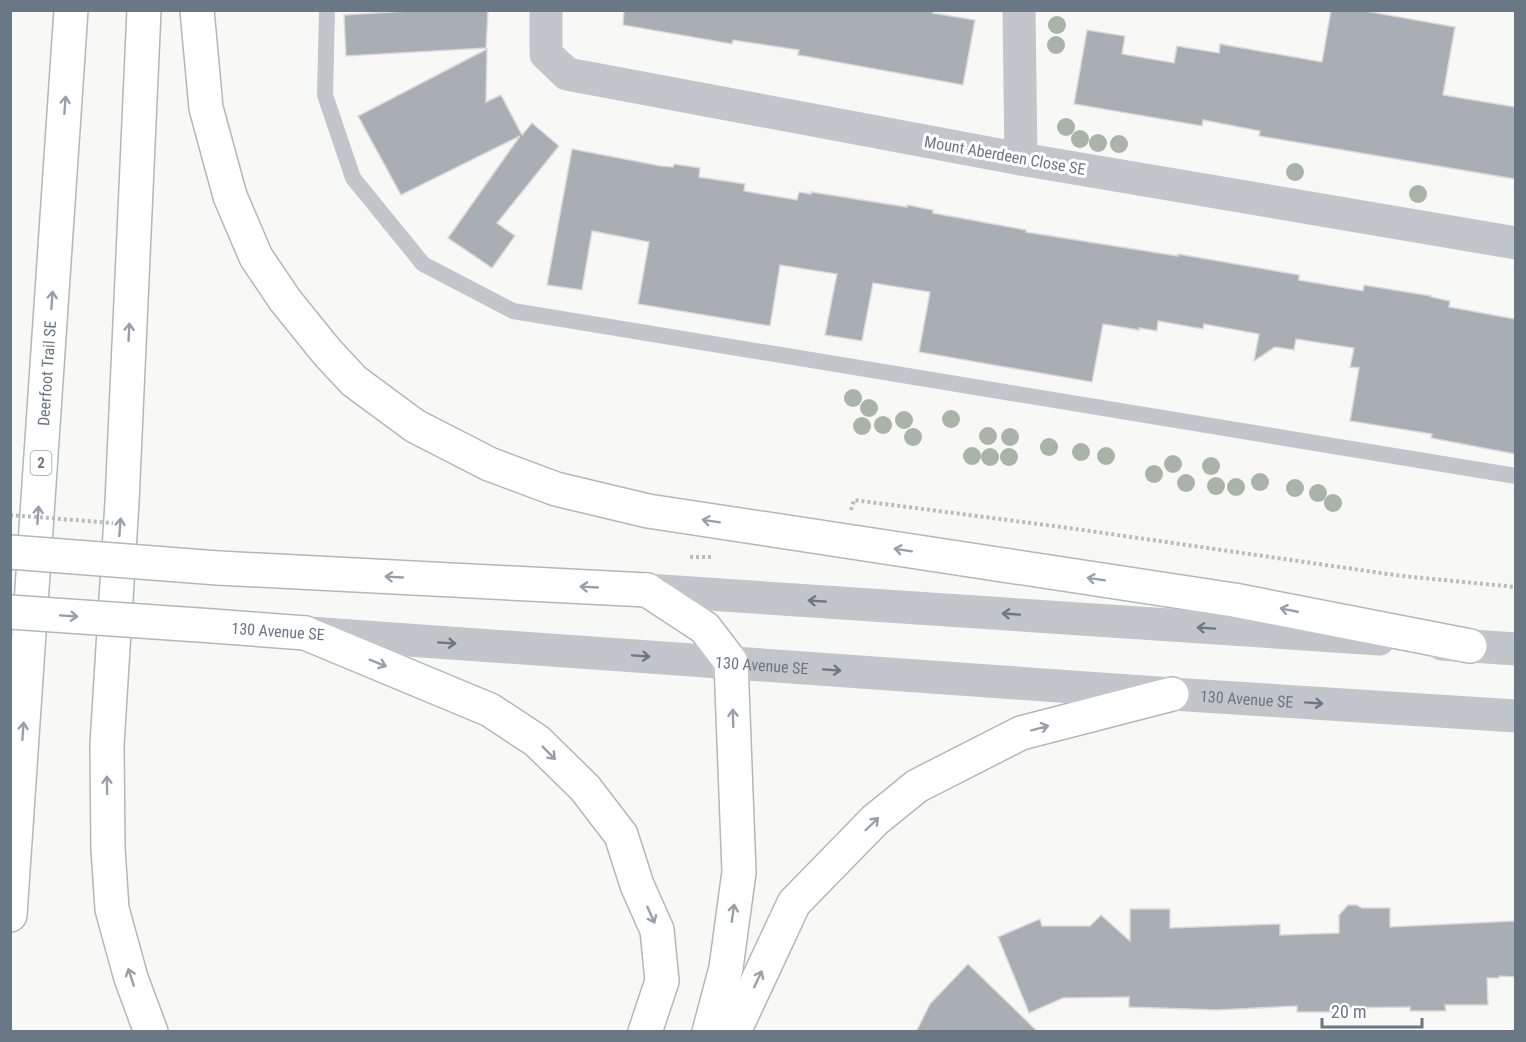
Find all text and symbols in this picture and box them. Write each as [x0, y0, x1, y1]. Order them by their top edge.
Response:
one-way arrow [59, 96, 70, 116]
street label: Mount Aberdeen Close SE [923, 132, 1087, 179]
one-way arrow [47, 290, 58, 310]
street label: Deerfoot Trail SE [34, 320, 60, 427]
one-way arrow [124, 323, 135, 343]
road number: 2 [30, 451, 51, 475]
one-way arrow [33, 506, 44, 526]
one-way arrow [701, 515, 721, 526]
one-way arrow [115, 518, 126, 537]
one-way arrow [894, 545, 914, 556]
one-way arrow [385, 571, 404, 582]
one-way arrow [1087, 573, 1107, 584]
one-way arrow [579, 581, 599, 592]
one-way arrow [807, 596, 827, 607]
one-way arrow [1279, 604, 1299, 615]
one-way arrow [1002, 609, 1022, 620]
one-way arrow [58, 611, 78, 622]
street label: 130 Avenue SE [231, 619, 325, 644]
one-way arrow [1196, 622, 1216, 633]
one-way arrow [436, 637, 456, 648]
one-way arrow [631, 651, 651, 662]
street label: 130 Avenue SE [715, 653, 809, 678]
one-way arrow [368, 658, 387, 669]
one-way arrow [821, 664, 841, 675]
street label: 130 Avenue SE [1199, 687, 1294, 712]
one-way arrow [1304, 697, 1324, 708]
one-way arrow [728, 709, 739, 729]
one-way arrow [18, 721, 29, 741]
one-way arrow [1030, 722, 1049, 734]
one-way arrow [542, 745, 557, 760]
one-way arrow [101, 775, 113, 795]
one-way arrow [864, 817, 879, 832]
one-way arrow [728, 903, 739, 923]
one-way arrow [646, 906, 657, 924]
one-way arrow [125, 968, 136, 987]
one-way arrow [753, 971, 765, 989]
scale bar [1322, 991, 1422, 1029]
text: 20 m [1331, 1001, 1366, 1022]

